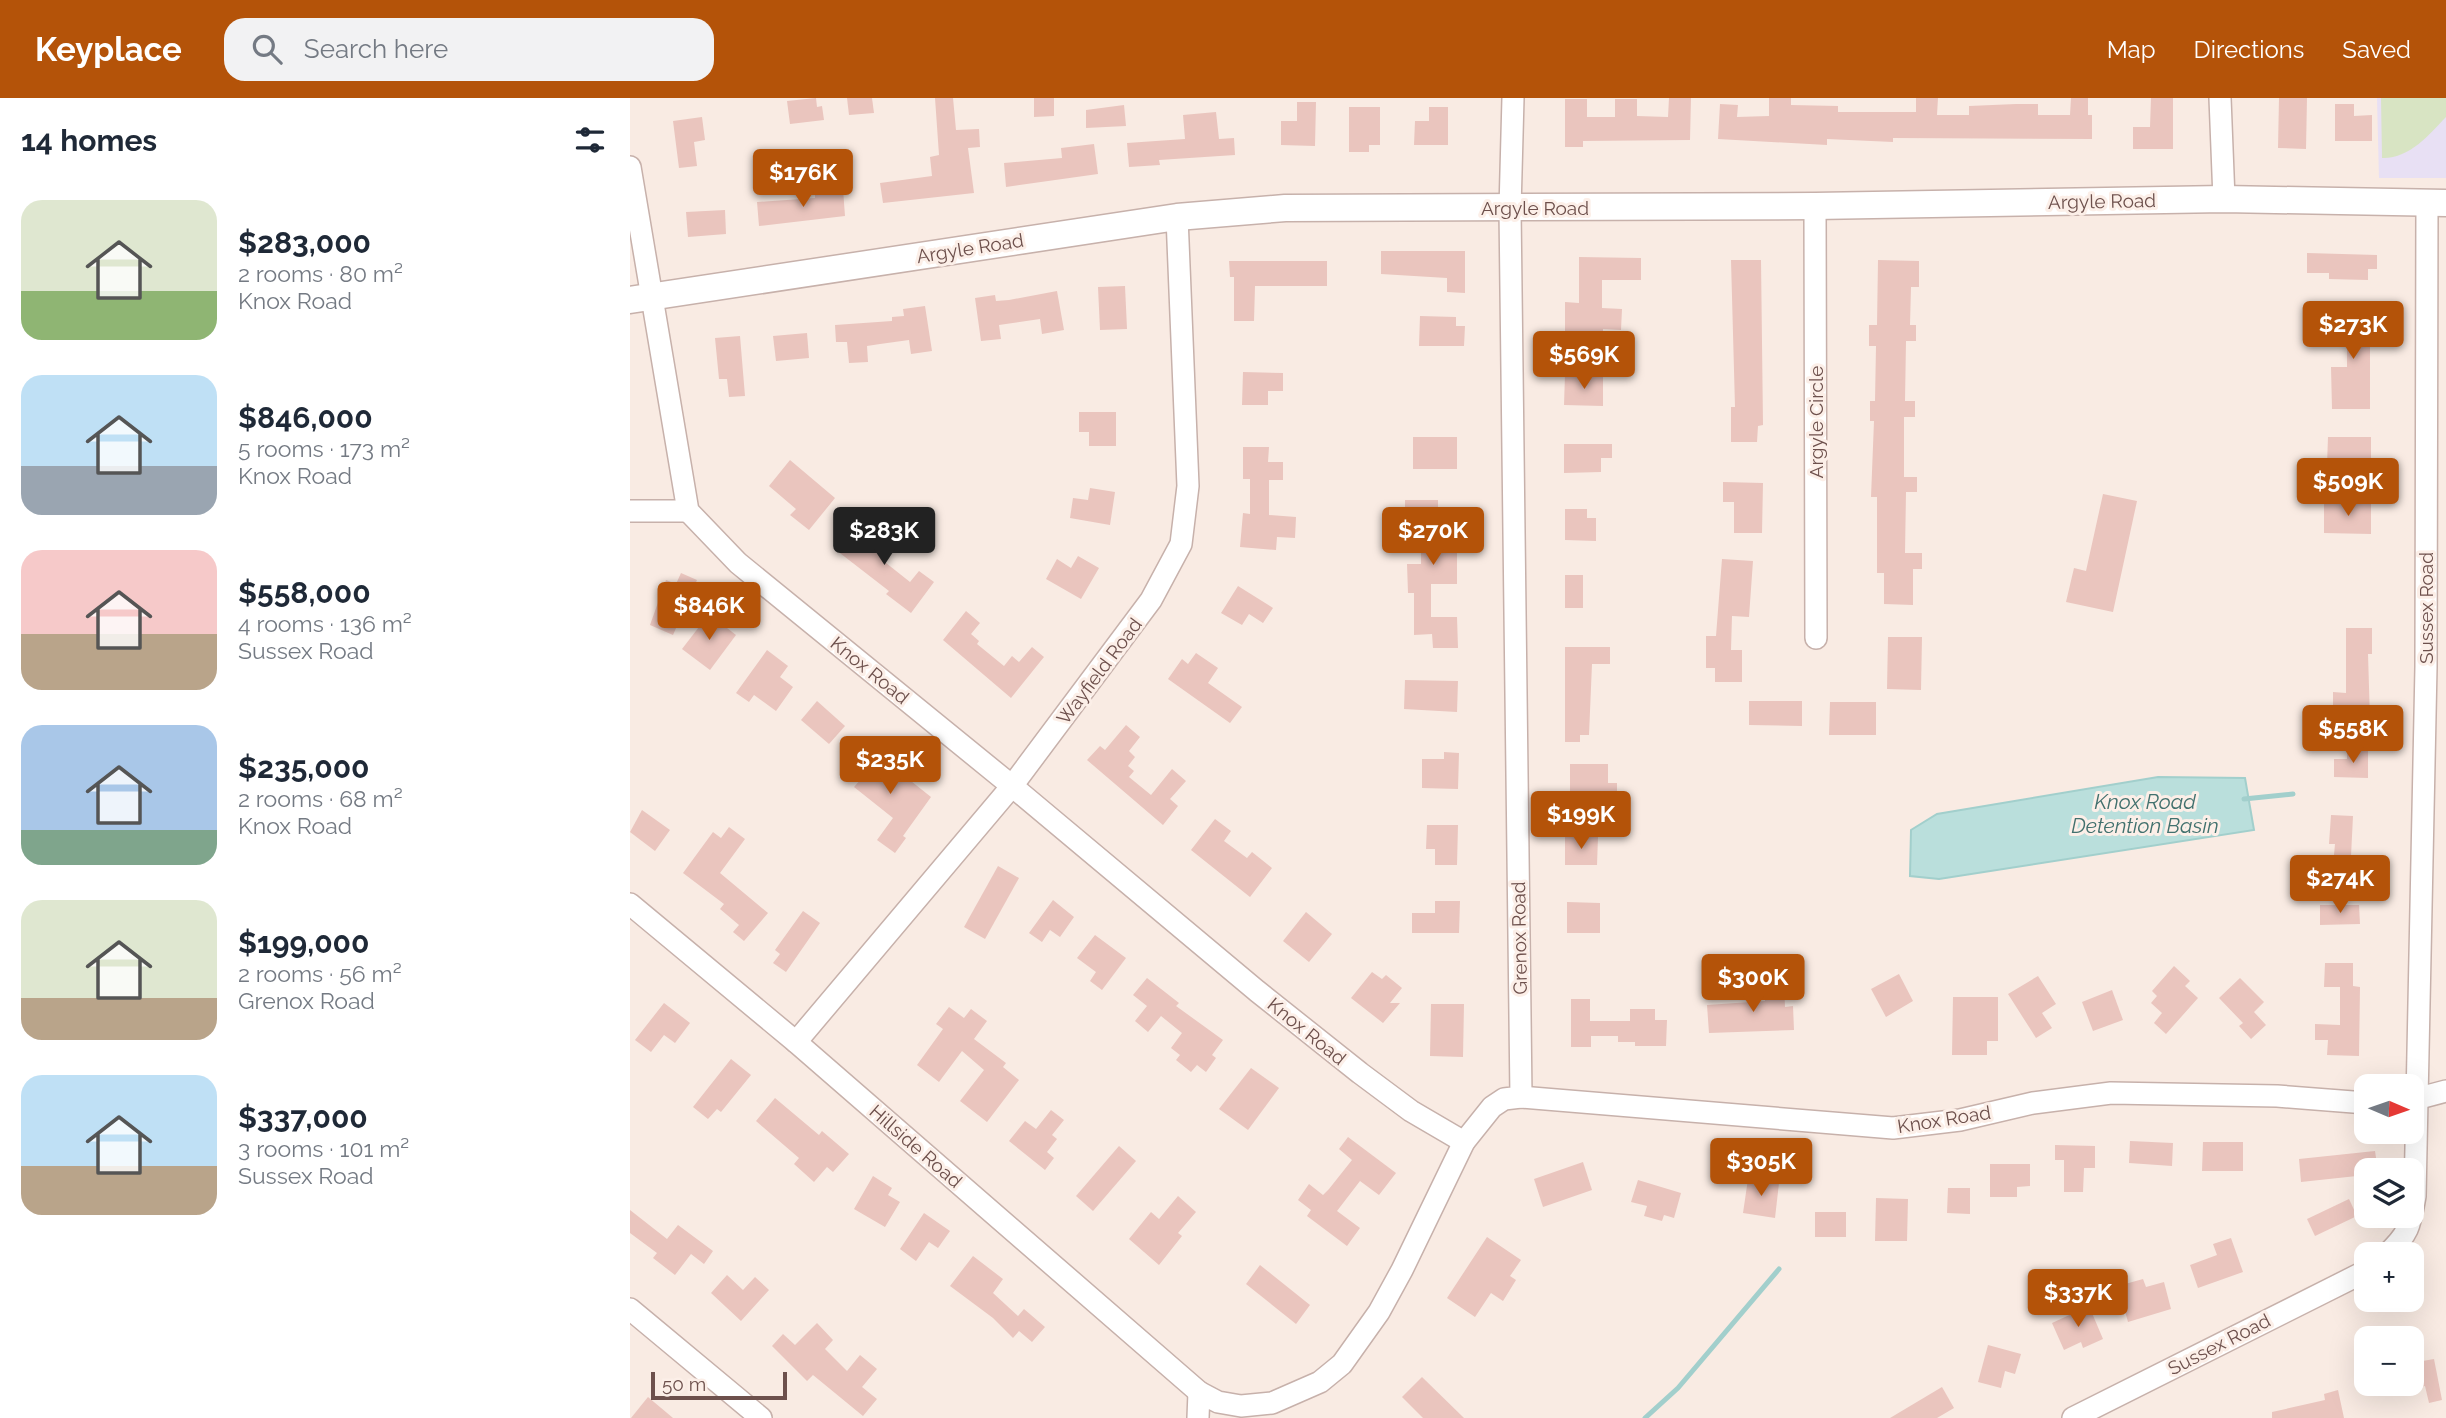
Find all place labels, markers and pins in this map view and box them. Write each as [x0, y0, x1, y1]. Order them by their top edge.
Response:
pin: $176K [754, 150, 852, 209]
pin: $273K [2304, 302, 2402, 361]
pin: $569K [1535, 331, 1633, 391]
pin: $509K [2299, 458, 2397, 518]
pin: $283K [835, 508, 933, 567]
pin: $270K [1384, 508, 1482, 567]
pin: $846K [660, 582, 758, 642]
pin: $558K [2304, 706, 2402, 765]
pin: $235K [841, 736, 939, 796]
pin: $199K [1532, 792, 1630, 851]
pin: $274K [2291, 856, 2389, 915]
pin: $300K [1704, 954, 1802, 1014]
pin: $305K [1712, 1138, 1810, 1198]
pin: $337K [2029, 1270, 2127, 1329]

